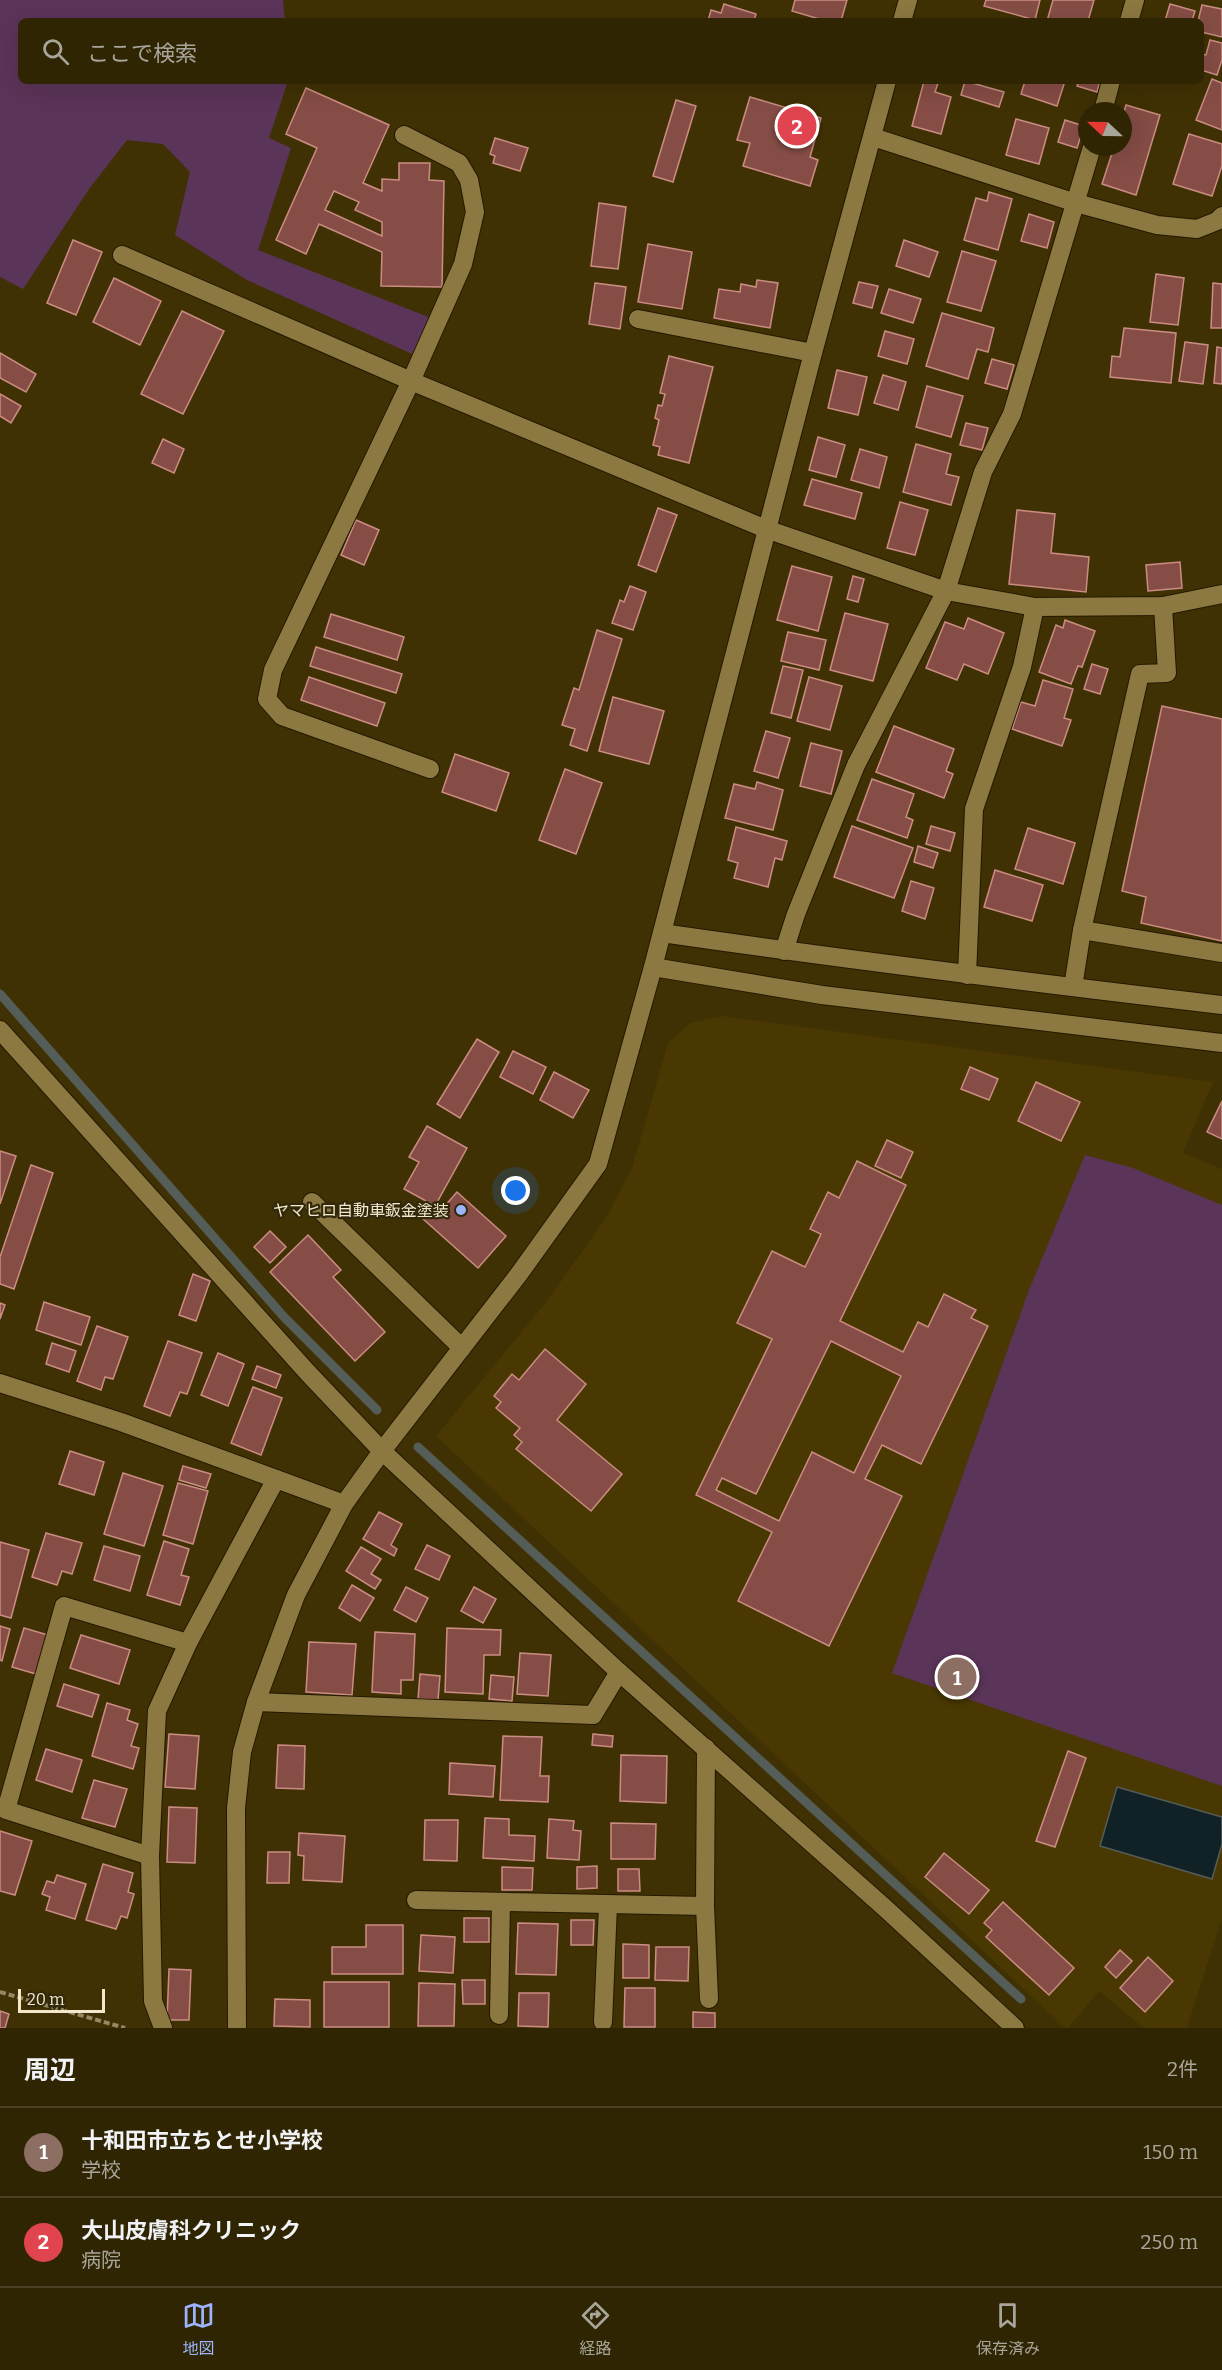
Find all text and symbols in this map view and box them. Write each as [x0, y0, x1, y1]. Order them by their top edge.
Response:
search box [18, 18, 1204, 84]
icon: search [39, 35, 72, 68]
text: ここで検索 [87, 40, 197, 67]
north arrow [1078, 102, 1132, 156]
pin: 2 [778, 104, 816, 148]
your location [501, 1176, 530, 1205]
place label: ヤマヒロ自動車鈑金塗装 [273, 1201, 449, 1220]
marker: ヤマヒロ自動車鈑金塗装 [454, 1203, 468, 1217]
pin: 1 [938, 1654, 976, 1700]
scale bar [18, 1986, 105, 2014]
text: 20 m [27, 1990, 64, 2009]
text: 周辺 [24, 2055, 76, 2086]
text: 2件 [1167, 2057, 1198, 2081]
text: 十和田市立ちとせ小学校 [81, 2127, 323, 2154]
text: 1 [39, 2140, 48, 2164]
text: 150 m [1143, 2140, 1198, 2164]
text: 学校 [81, 2158, 121, 2182]
text: 大山皮膚科クリニック [81, 2217, 301, 2244]
text: 2 [38, 2230, 49, 2254]
text: 250 m [1141, 2230, 1198, 2254]
text: 病院 [81, 2248, 121, 2272]
tab: 地図 [182, 2299, 215, 2359]
tab: 経路 [579, 2299, 612, 2359]
tab: 保存済み [976, 2299, 1040, 2359]

